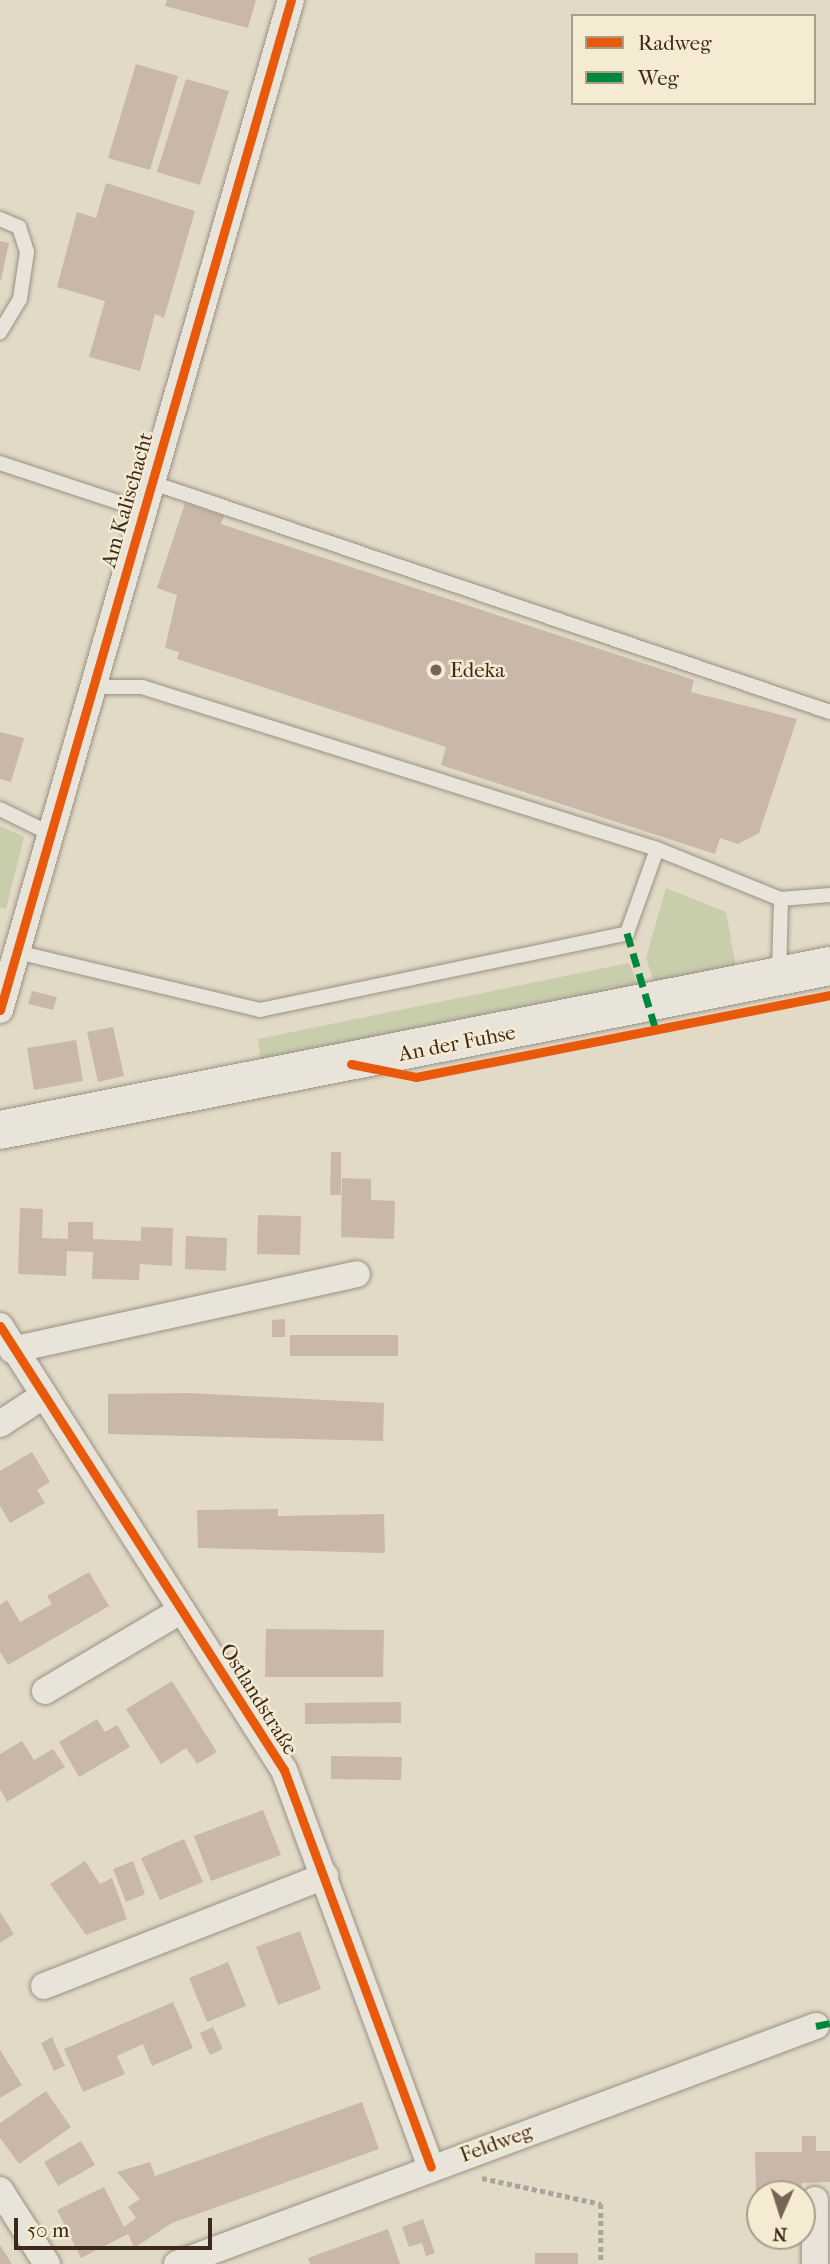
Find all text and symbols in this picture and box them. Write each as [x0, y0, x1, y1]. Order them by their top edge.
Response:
legend [571, 14, 816, 105]
text: Radweg [638, 31, 711, 55]
text: Weg [638, 66, 679, 90]
street label: Am Kalischacht [96, 429, 158, 571]
place label: Edeka [450, 657, 505, 683]
marker: Edeka [428, 662, 444, 678]
street label: An der Fuhse [396, 1019, 518, 1067]
street label: Ostlandstraße [215, 1639, 303, 1759]
street label: Feldweg [456, 2118, 536, 2168]
north arrow [746, 2180, 816, 2250]
scale bar [18, 2204, 215, 2248]
text: 50 m [27, 2218, 70, 2242]
text: N [772, 2223, 788, 2245]

